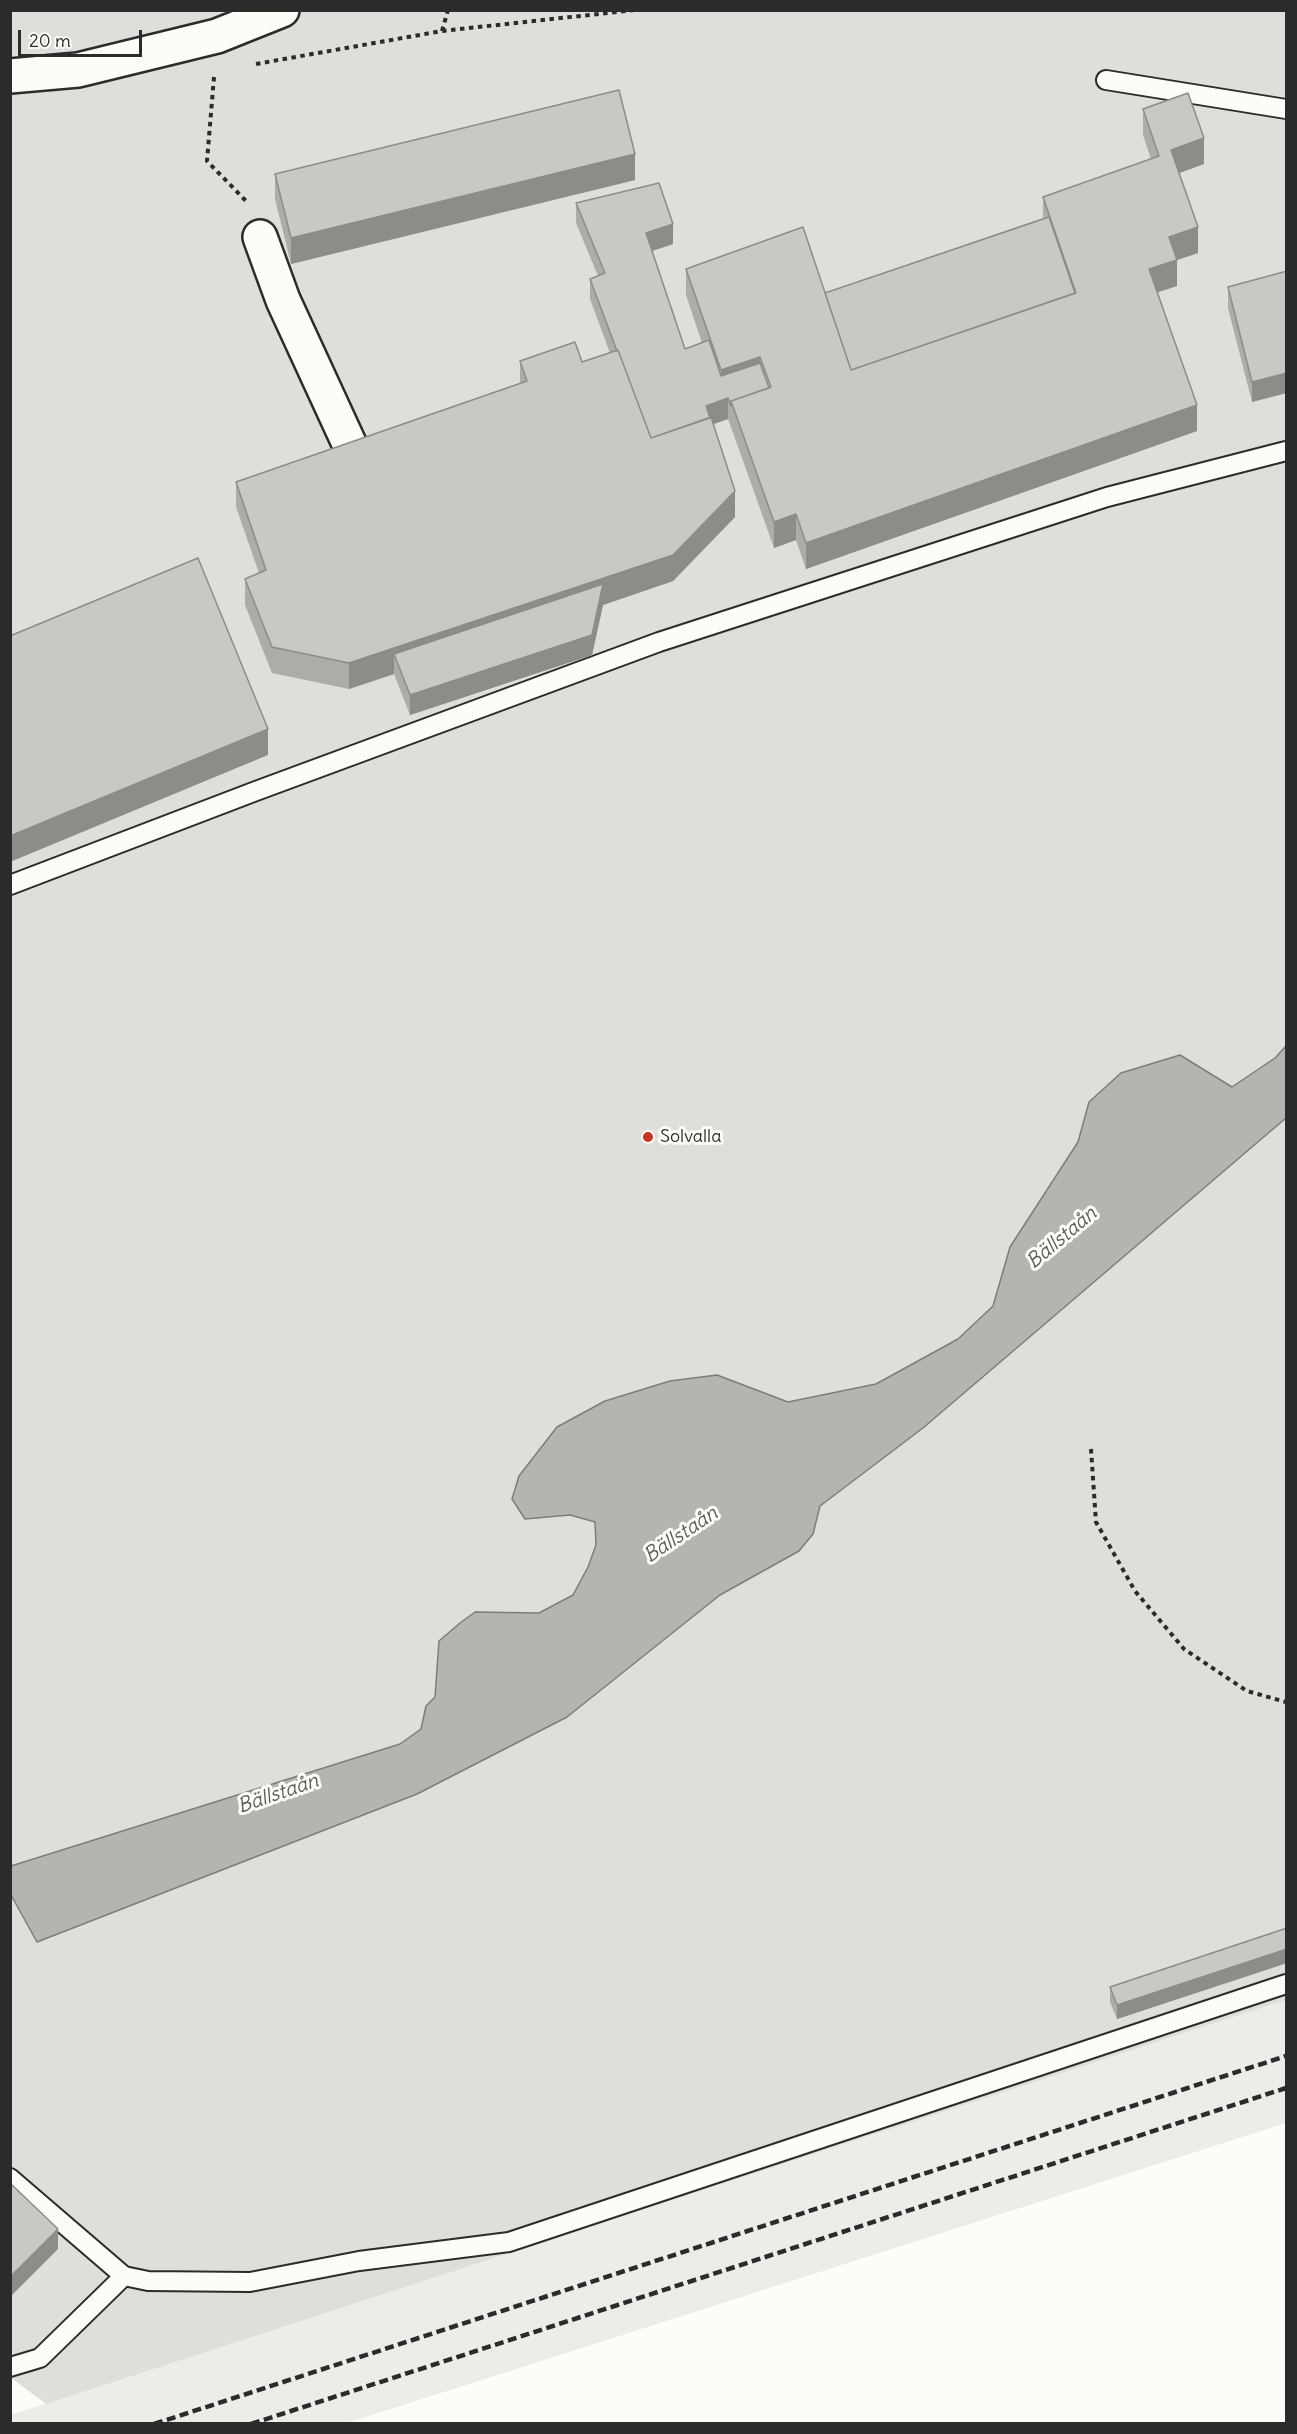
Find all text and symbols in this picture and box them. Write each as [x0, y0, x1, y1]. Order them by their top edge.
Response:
scale bar [21, 18, 146, 56]
text: 20 m [29, 29, 71, 52]
place label: Solvalla [660, 1126, 721, 1148]
marker: Solvalla [641, 1130, 655, 1144]
water label: Bällstaån [1022, 1202, 1102, 1274]
water label: Bällstaån [640, 1502, 722, 1568]
water label: Bällstaån [235, 1769, 321, 1819]

